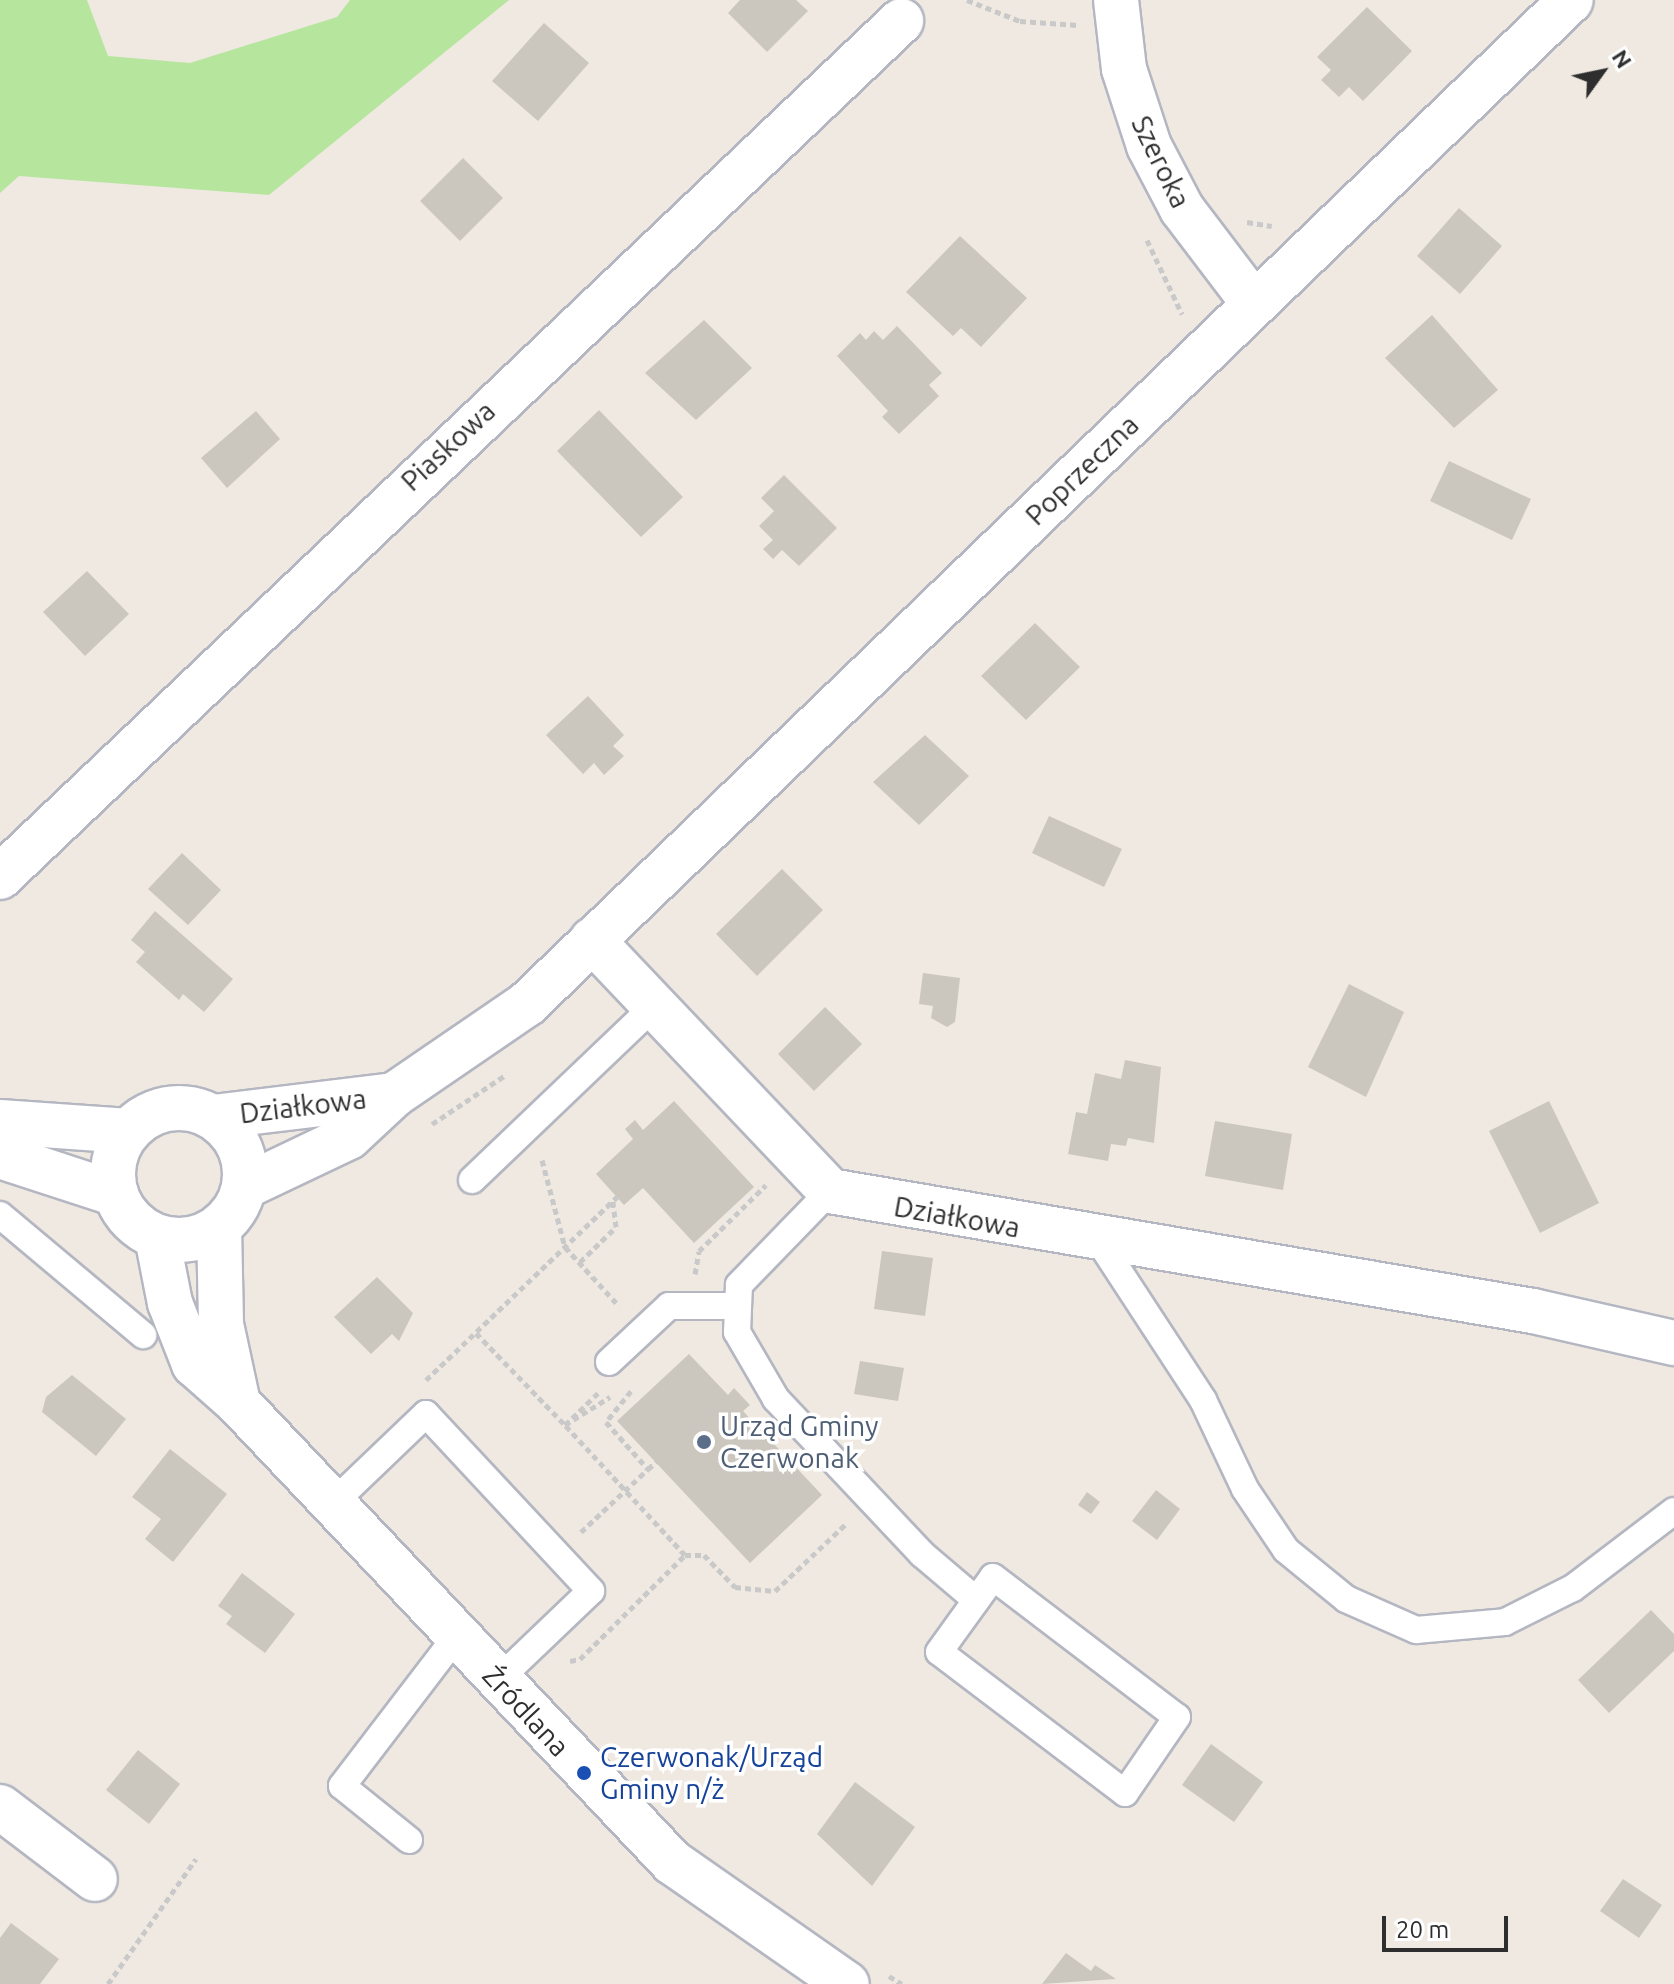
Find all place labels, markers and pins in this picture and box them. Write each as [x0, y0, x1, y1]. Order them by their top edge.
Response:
place label: Urząd Gminy Czerwonak [720, 1409, 879, 1475]
marker: Urząd Gminy Czerwonak [695, 1433, 713, 1451]
place label: Czerwonak/Urząd Gminy n/ż [600, 1740, 823, 1806]
marker: Czerwonak/Urząd Gminy n/ż [575, 1764, 593, 1782]

